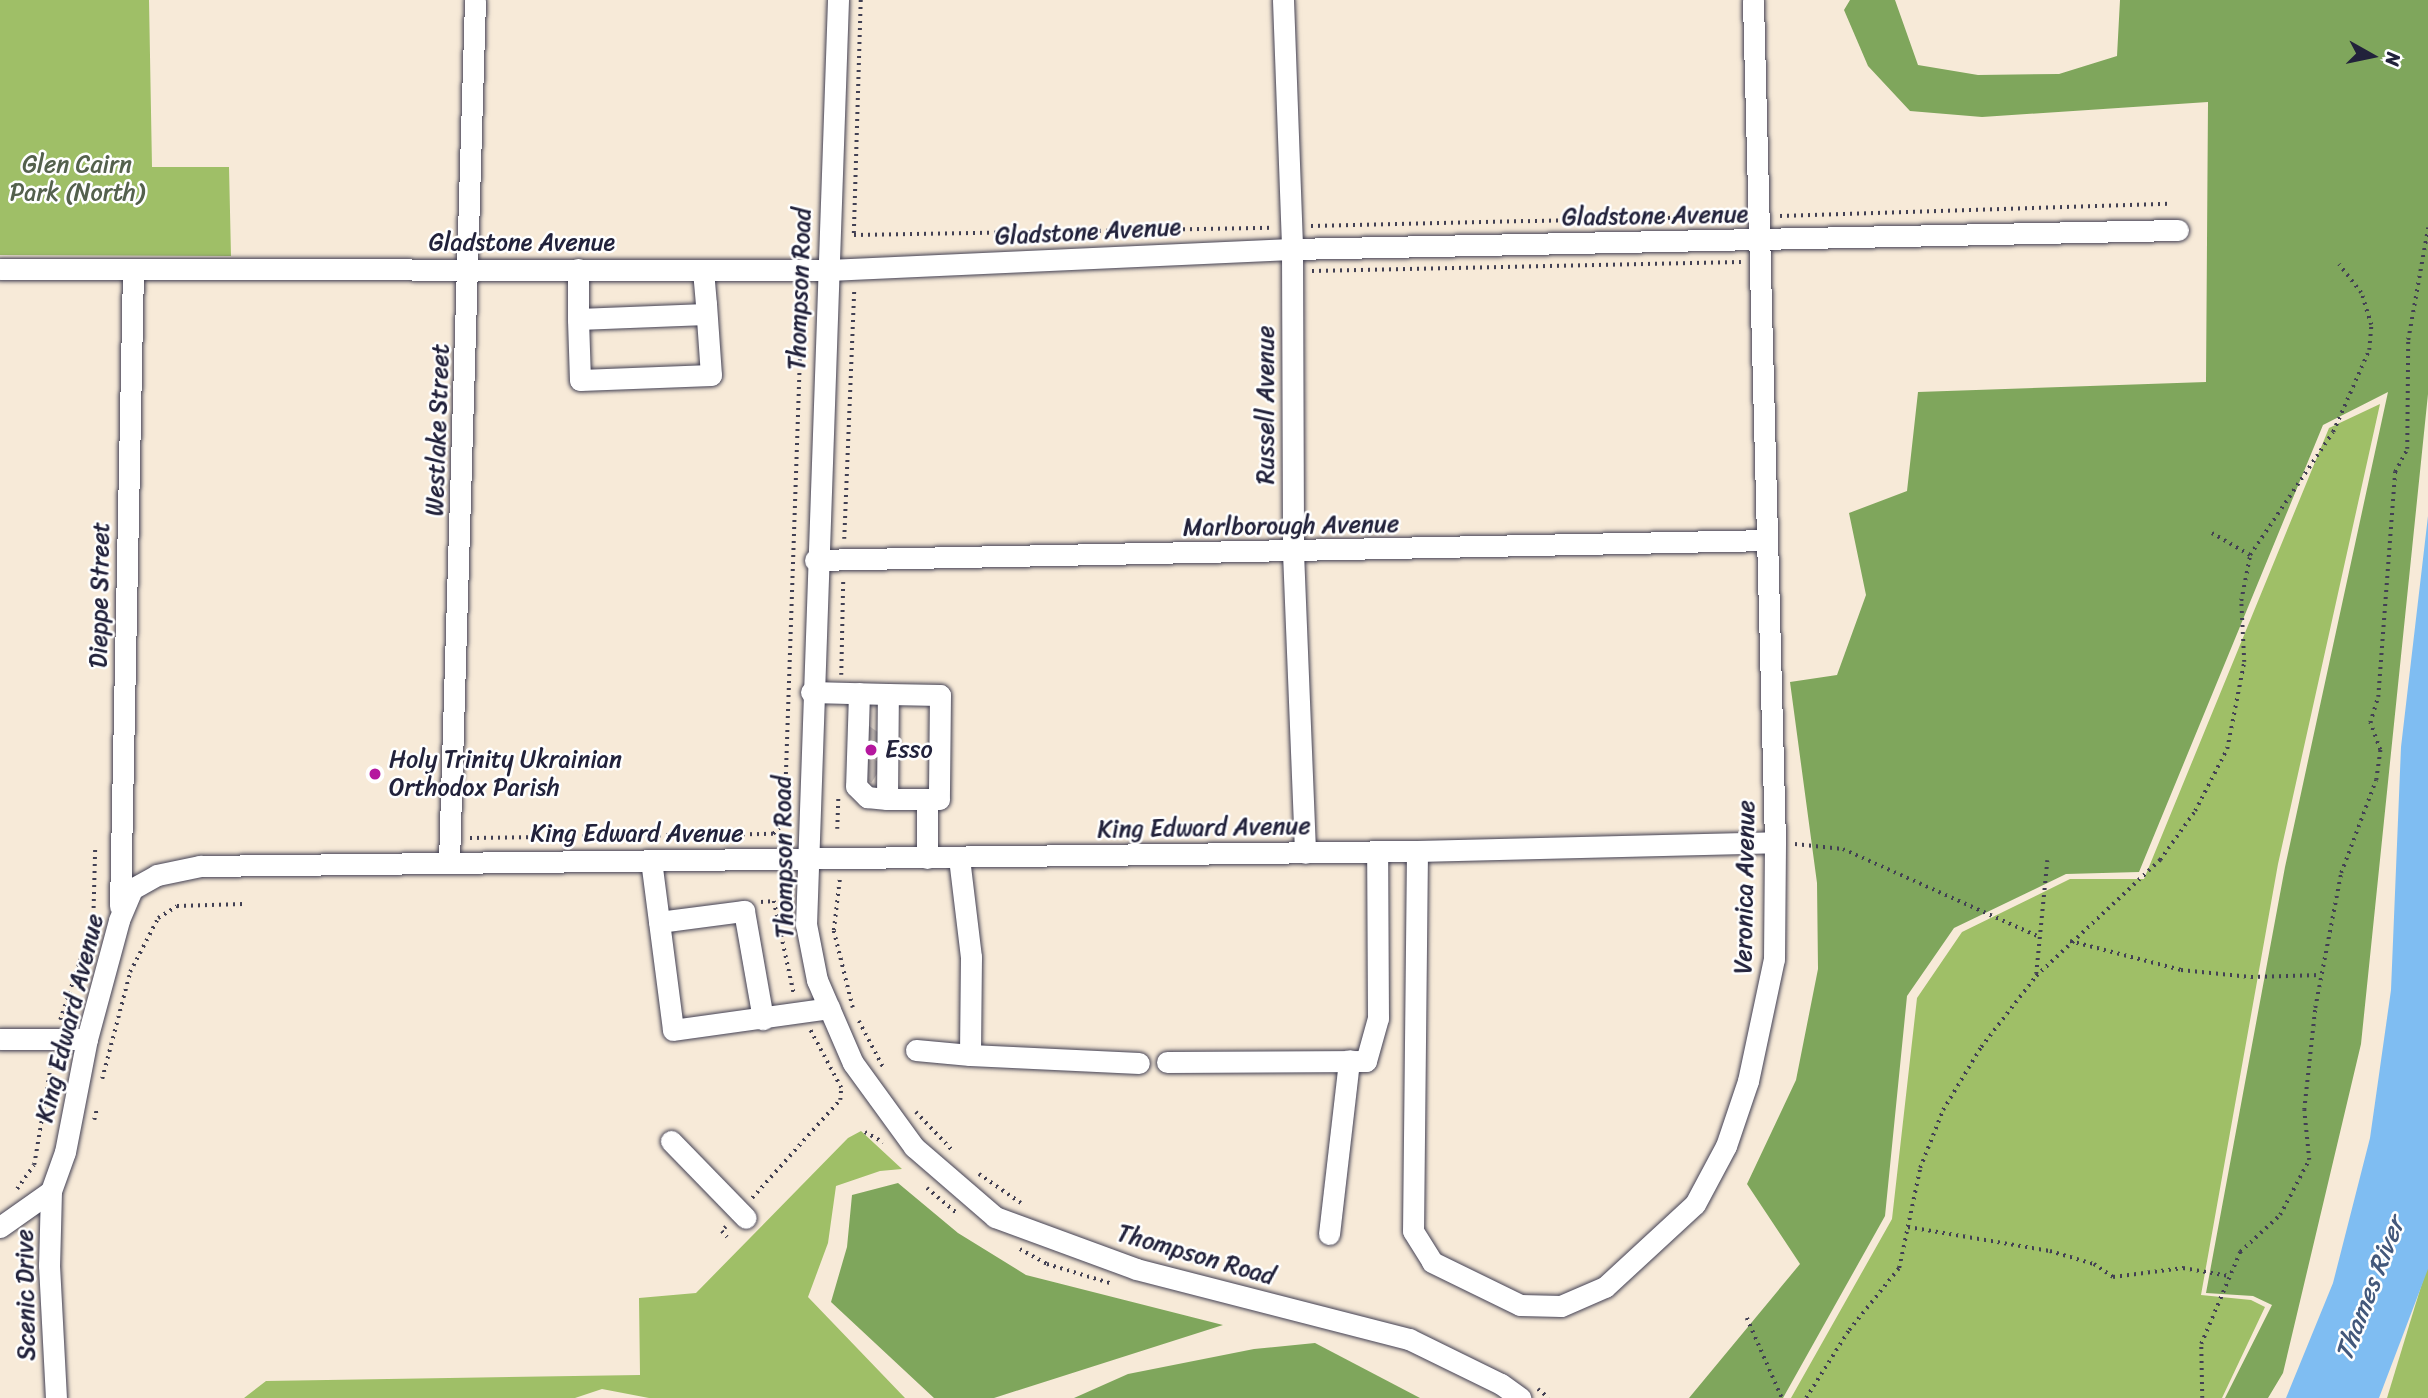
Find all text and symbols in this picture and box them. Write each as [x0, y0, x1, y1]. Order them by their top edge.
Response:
north arrow [2337, 21, 2407, 91]
text: N [2376, 50, 2411, 68]
park label: Glen Cairn Park (North) [10, 151, 144, 207]
street label: Gladstone Avenue [1562, 200, 1748, 232]
street label: Thompson Road [783, 207, 817, 371]
street label: Gladstone Avenue [994, 213, 1182, 251]
street label: Gladstone Avenue [429, 229, 615, 257]
street label: Russell Avenue [1252, 326, 1280, 484]
street label: Westlake Street [421, 344, 455, 516]
street label: Marlborough Avenue [1183, 510, 1399, 542]
street label: Dieppe Street [84, 522, 116, 668]
place label: Esso [885, 736, 933, 764]
marker: Esso [863, 742, 879, 758]
place label: Holy Trinity Ukrainian Orthodox Parish [389, 746, 621, 802]
marker: Holy Trinity Ukrainian Orthodox Parish [367, 766, 383, 782]
street label: Thompson Road [768, 775, 800, 939]
street label: Veronica Avenue [1729, 800, 1761, 974]
street label: King Edward Avenue [1098, 812, 1310, 844]
street label: King Edward Avenue [531, 820, 743, 848]
street label: King Edward Avenue [30, 911, 110, 1125]
water label: Thames River [2328, 1213, 2412, 1365]
street label: Thompson Road [1114, 1219, 1278, 1291]
street label: Scenic Drive [10, 1229, 42, 1361]

